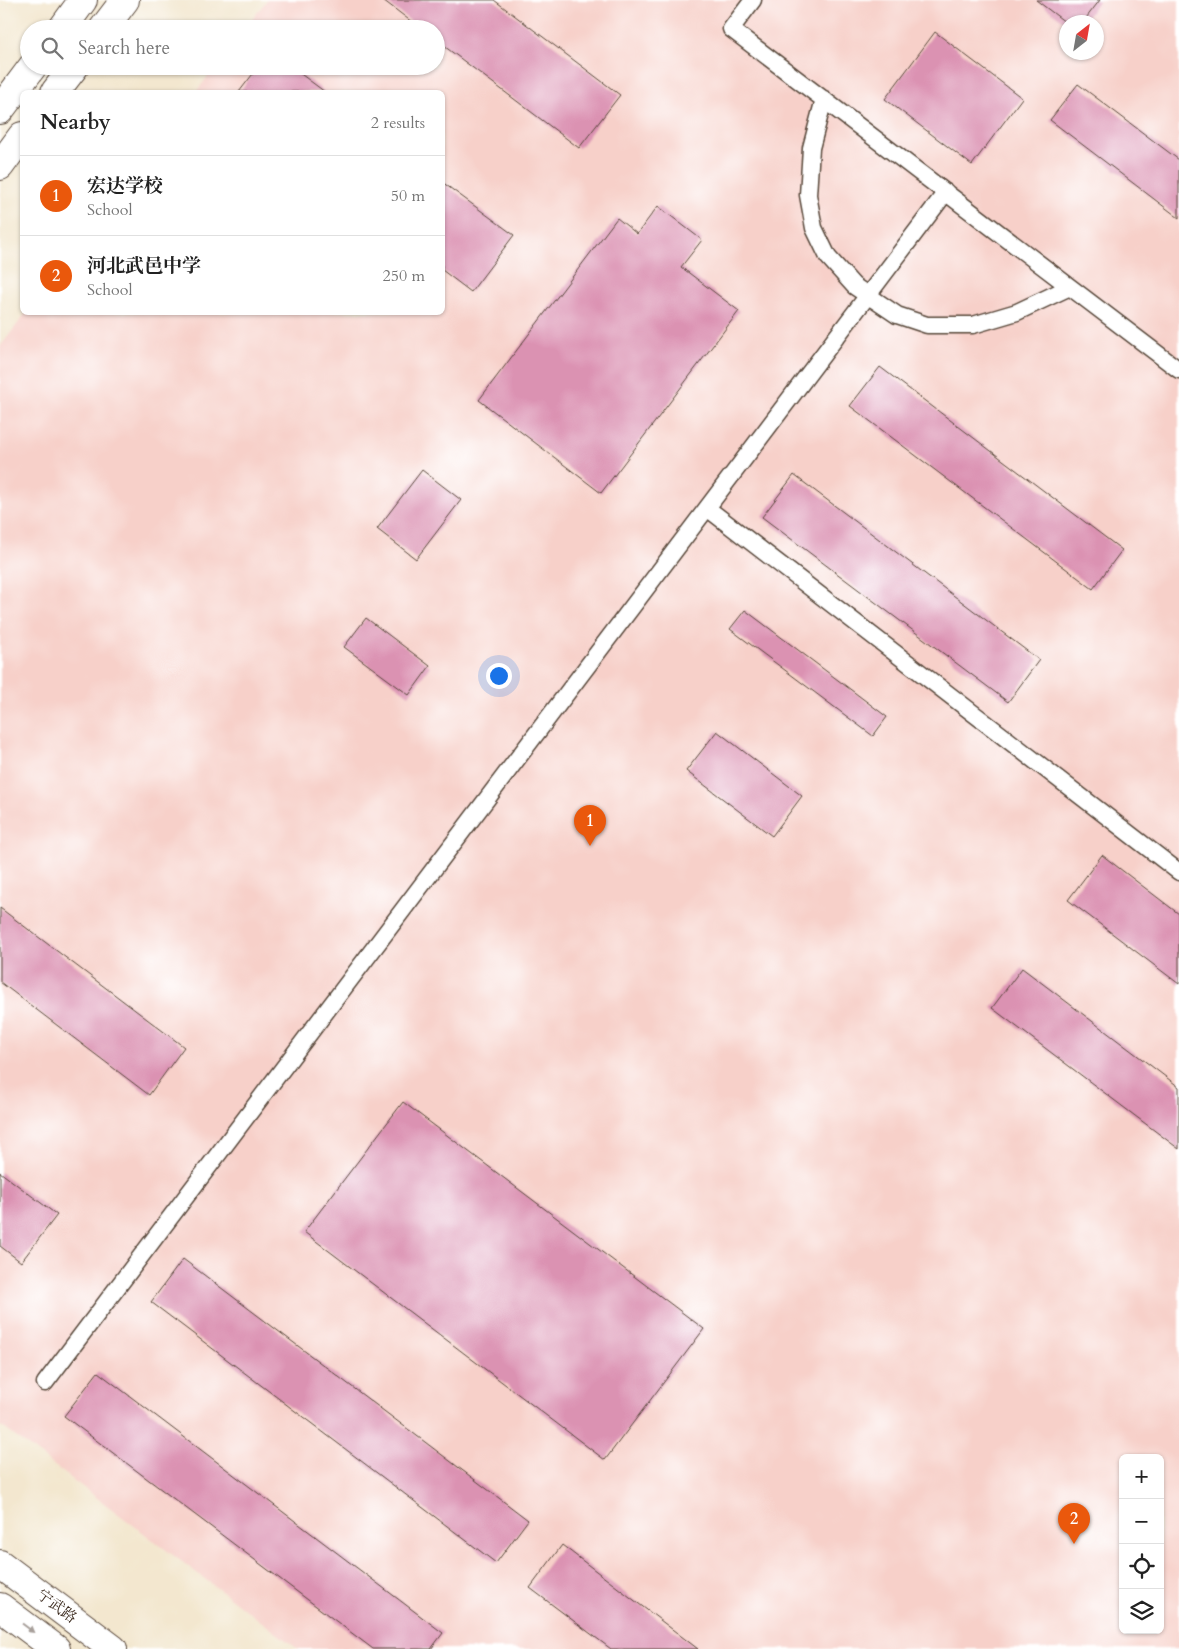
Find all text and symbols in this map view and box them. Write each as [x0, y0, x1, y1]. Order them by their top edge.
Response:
north arrow [1059, 15, 1104, 60]
search box [20, 20, 445, 75]
icon: search [38, 34, 66, 62]
text: Search here [78, 35, 170, 61]
text: Nearby [40, 108, 111, 137]
text: 2 results [371, 112, 425, 134]
text: 宏达学校 [87, 173, 163, 199]
text: 1 [52, 185, 60, 207]
text: 50 m [391, 185, 425, 207]
text: School [87, 199, 132, 221]
text: 河北武邑中学 [87, 253, 201, 279]
text: 2 [52, 265, 60, 287]
text: 250 m [383, 265, 425, 287]
text: School [87, 279, 132, 301]
your location [486, 663, 512, 689]
pin: 1 [574, 805, 606, 846]
map controls [1119, 1454, 1164, 1634]
button: + [1119, 1454, 1164, 1499]
button: − [1119, 1499, 1164, 1544]
pin: 2 [1058, 1503, 1090, 1544]
button: locate [1119, 1544, 1164, 1589]
street label: 宁武路 [33, 1584, 81, 1628]
button: layers [1119, 1589, 1164, 1634]
one-way arrow [21, 1623, 35, 1633]

